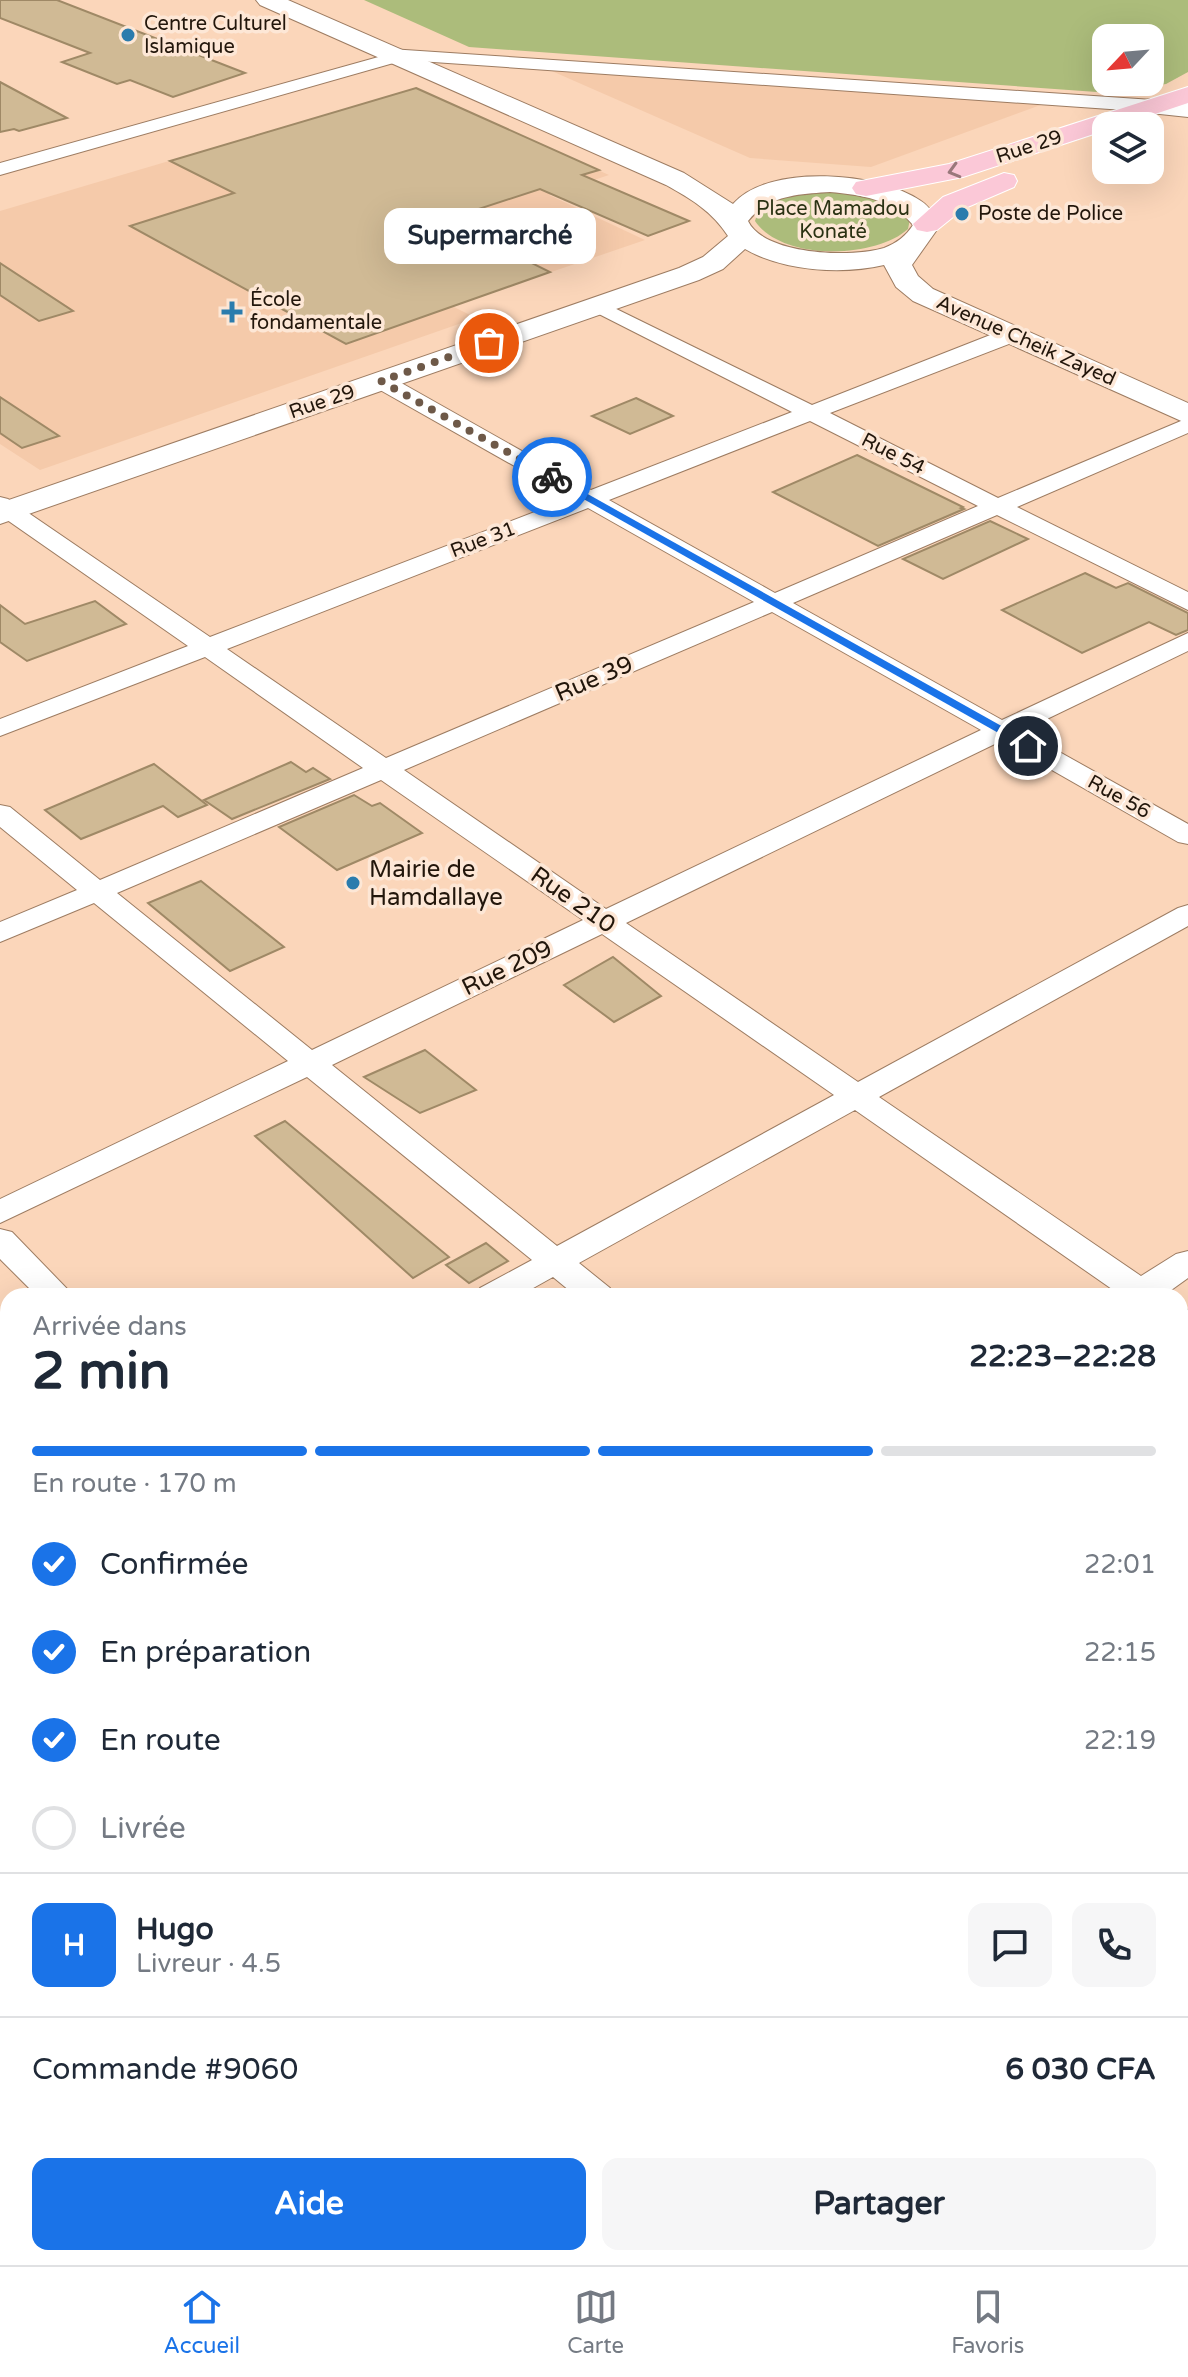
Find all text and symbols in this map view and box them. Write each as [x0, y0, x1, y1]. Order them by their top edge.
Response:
place label: Centre Culturel Islamique [144, 12, 287, 59]
north arrow [1092, 24, 1164, 96]
map controls [1092, 24, 1164, 184]
marker: Centre Culturel Islamique [119, 26, 137, 44]
button: layers [1092, 112, 1164, 184]
street label: Rue 29 [993, 125, 1065, 169]
one-way arrow [948, 162, 961, 178]
park label: Place Mamadou Konaté [756, 197, 910, 244]
place label: Poste de Police [978, 202, 1123, 226]
marker: Poste de Police [953, 205, 971, 223]
callout: Supermarché [383, 207, 595, 263]
text: Supermarché [407, 220, 573, 251]
place label: École fondamentale [250, 287, 382, 335]
street label: Avenue Cheik Zayed [933, 291, 1119, 391]
marker: École fondamentale [221, 301, 243, 323]
pin [455, 309, 523, 377]
icon: bag [467, 321, 511, 365]
street label: Rue 29 [286, 380, 358, 424]
street label: Rue 54 [857, 428, 929, 480]
courier [512, 437, 592, 517]
icon: bike [530, 455, 574, 499]
street label: Rue 31 [447, 517, 519, 563]
street label: Rue 39 [551, 650, 637, 708]
pin [994, 712, 1062, 780]
icon: home [1006, 724, 1050, 768]
street label: Rue 56 [1083, 770, 1155, 824]
place label: Mairie de Hamdallaye [369, 855, 503, 912]
street label: Rue 210 [525, 860, 621, 940]
marker: Mairie de Hamdallaye [344, 874, 362, 892]
street label: Rue 209 [457, 934, 557, 1002]
text: Arrivée dans [32, 1311, 187, 1342]
text: 22:23–22:28 [969, 1338, 1156, 1375]
text: 2 min [32, 1340, 171, 1403]
text: En route · 170 m [32, 1468, 237, 1499]
icon: check [32, 1542, 76, 1586]
text: Confirmée [100, 1546, 249, 1583]
text: 22:01 [1084, 1549, 1156, 1580]
icon: check [32, 1630, 76, 1674]
text: En préparation [100, 1634, 311, 1671]
text: 22:15 [1084, 1637, 1156, 1668]
icon: check [32, 1718, 76, 1762]
text: En route [100, 1722, 221, 1759]
text: 22:19 [1084, 1725, 1156, 1756]
text: Livrée [100, 1810, 186, 1847]
button: chat [968, 1903, 1052, 1987]
button: phone [1072, 1903, 1156, 1987]
text: Hugo [136, 1911, 214, 1948]
text: H [63, 1927, 85, 1964]
text: Livreur · 4.5 [136, 1948, 281, 1979]
text: Commande #9060 [32, 2051, 298, 2088]
text: 6 030 CFA [1005, 2051, 1156, 2088]
button: Aide [32, 2158, 586, 2250]
button: Partager [602, 2158, 1156, 2250]
tab: Accueil [164, 2285, 240, 2359]
tab: Carte [567, 2285, 624, 2359]
tab: Favoris [951, 2285, 1024, 2359]

